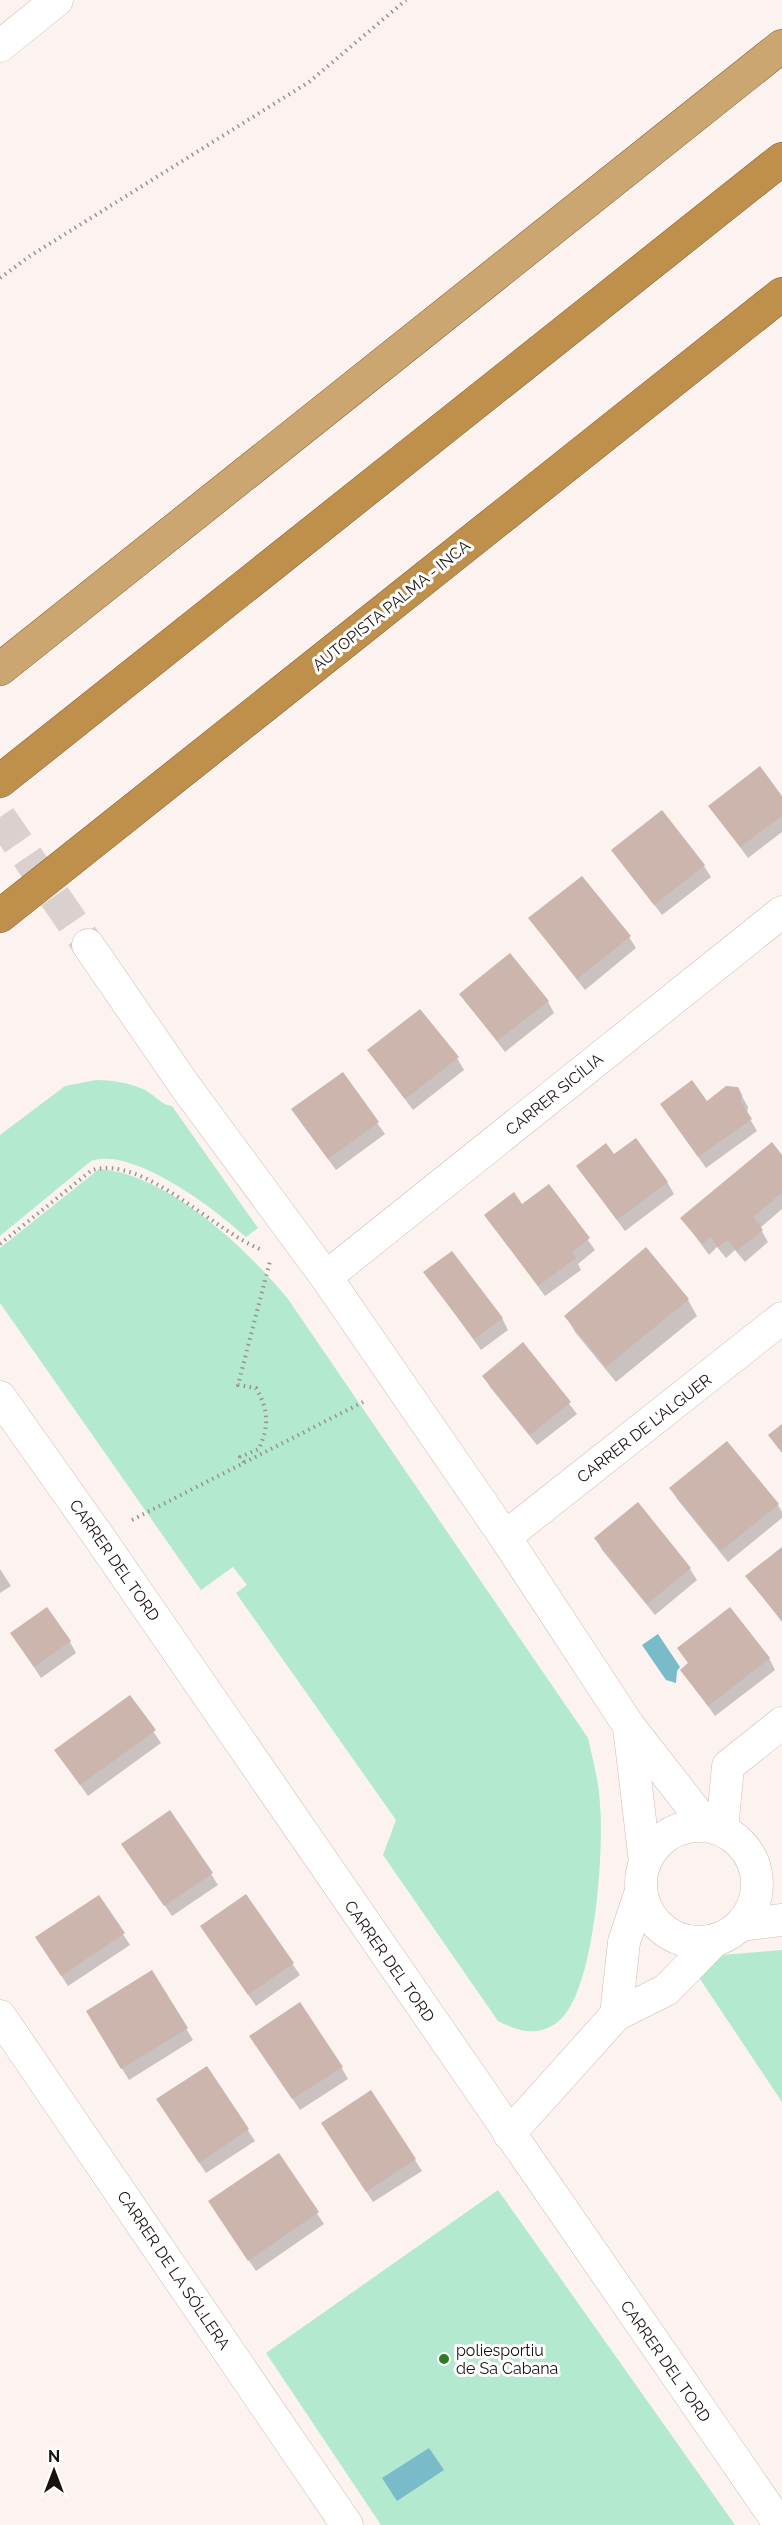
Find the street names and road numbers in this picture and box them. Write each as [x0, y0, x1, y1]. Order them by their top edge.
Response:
street label: AUTOPISTA PALMA - INCA [309, 536, 474, 675]
street label: CARRER SICÍLIA [501, 1049, 607, 1139]
street label: CARRER DE L'ALGUER [573, 1370, 715, 1487]
street label: CARRER DEL TORD [66, 1496, 164, 1625]
street label: CARRER DEL TORD [341, 1897, 439, 2026]
street label: CARRER DE LA SÓL·LERA [113, 2187, 235, 2353]
street label: CARRER DEL TORD [617, 2297, 715, 2426]

